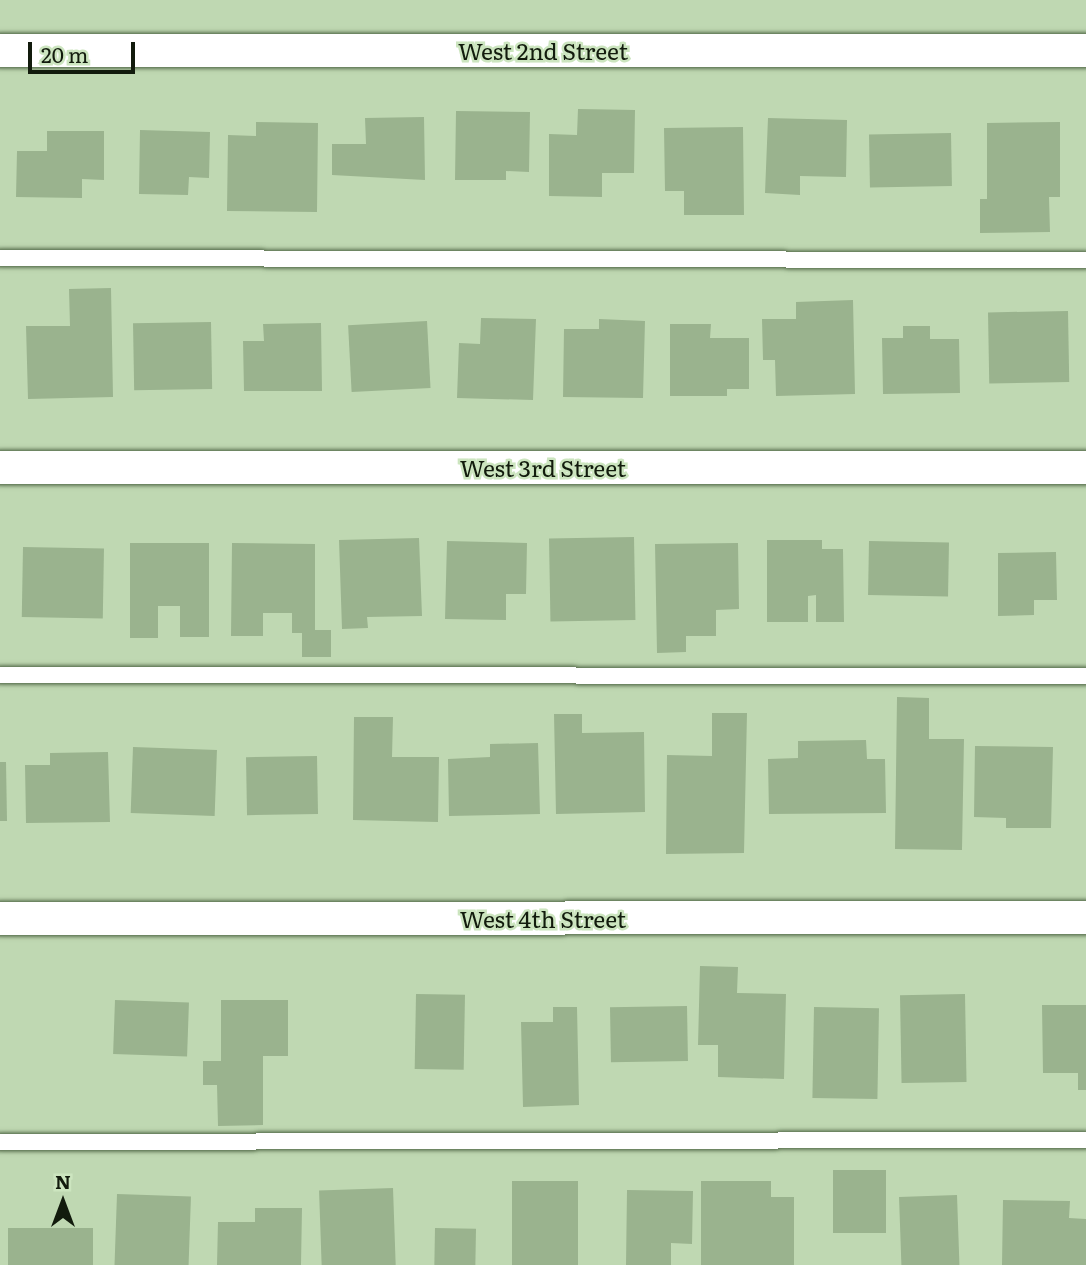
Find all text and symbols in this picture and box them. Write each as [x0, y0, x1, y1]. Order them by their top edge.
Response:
scale bar [32, 28, 138, 72]
street label: West 2nd Street [458, 36, 628, 64]
text: 20 m [41, 38, 88, 69]
street label: West 3rd Street [460, 453, 626, 481]
street label: West 4th Street [460, 904, 626, 932]
north arrow [28, 1167, 98, 1237]
text: N [55, 1167, 71, 1195]

